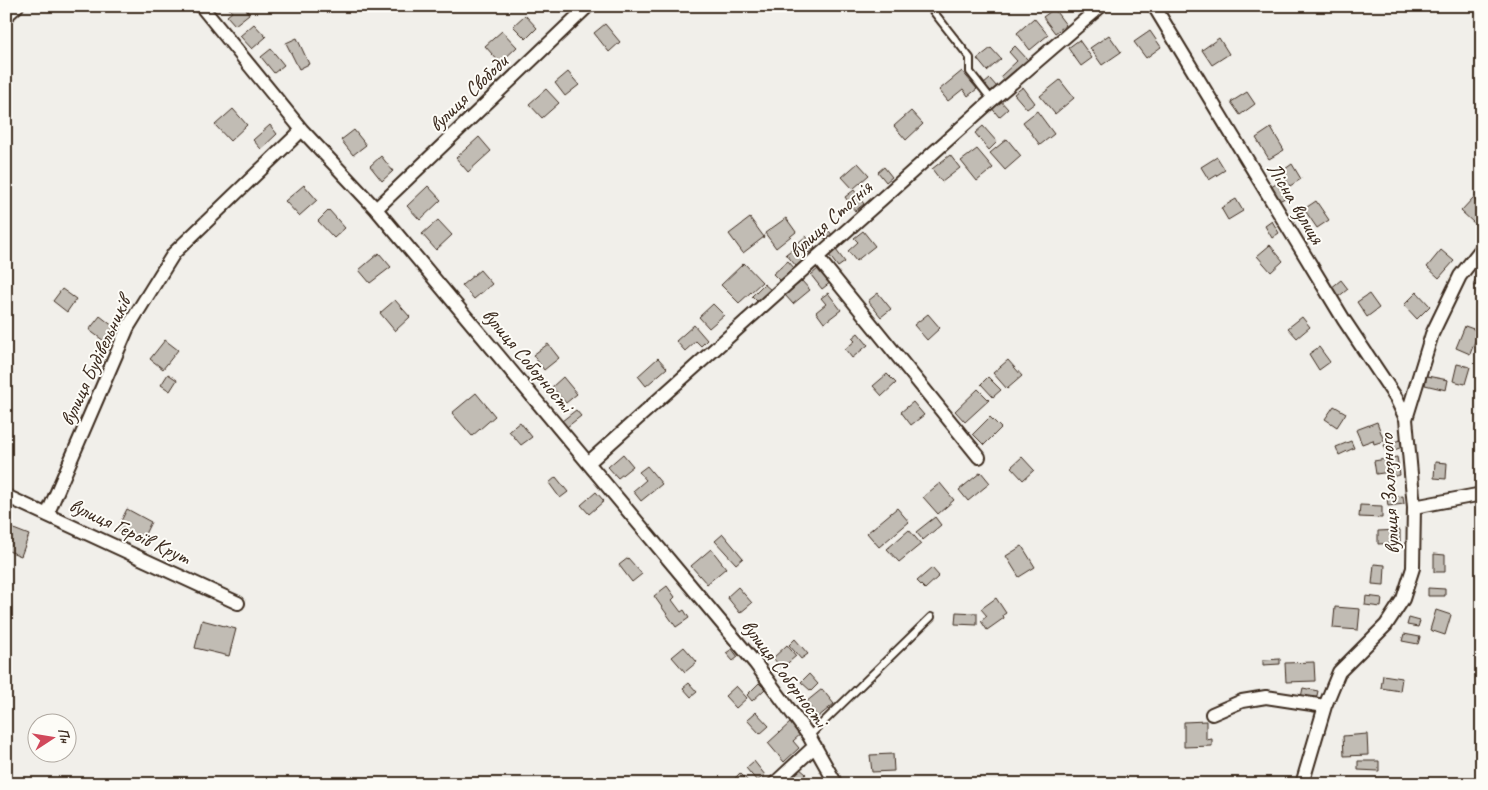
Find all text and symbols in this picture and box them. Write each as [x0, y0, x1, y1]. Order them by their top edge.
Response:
street label: вулиця Свободи [423, 47, 515, 137]
street label: Лісна вулиця [1261, 157, 1331, 250]
street label: вулиця Стогнія [783, 174, 878, 264]
street label: вулиця Будівельників [54, 288, 138, 430]
street label: вулиця Соборності [477, 302, 581, 420]
street label: вулиця Залозного [1373, 431, 1405, 555]
street label: вулиця Героїв Крут [65, 492, 196, 571]
street label: вулиця Соборності [736, 614, 836, 735]
north arrow [28, 712, 78, 762]
text: Пн [54, 726, 74, 745]

